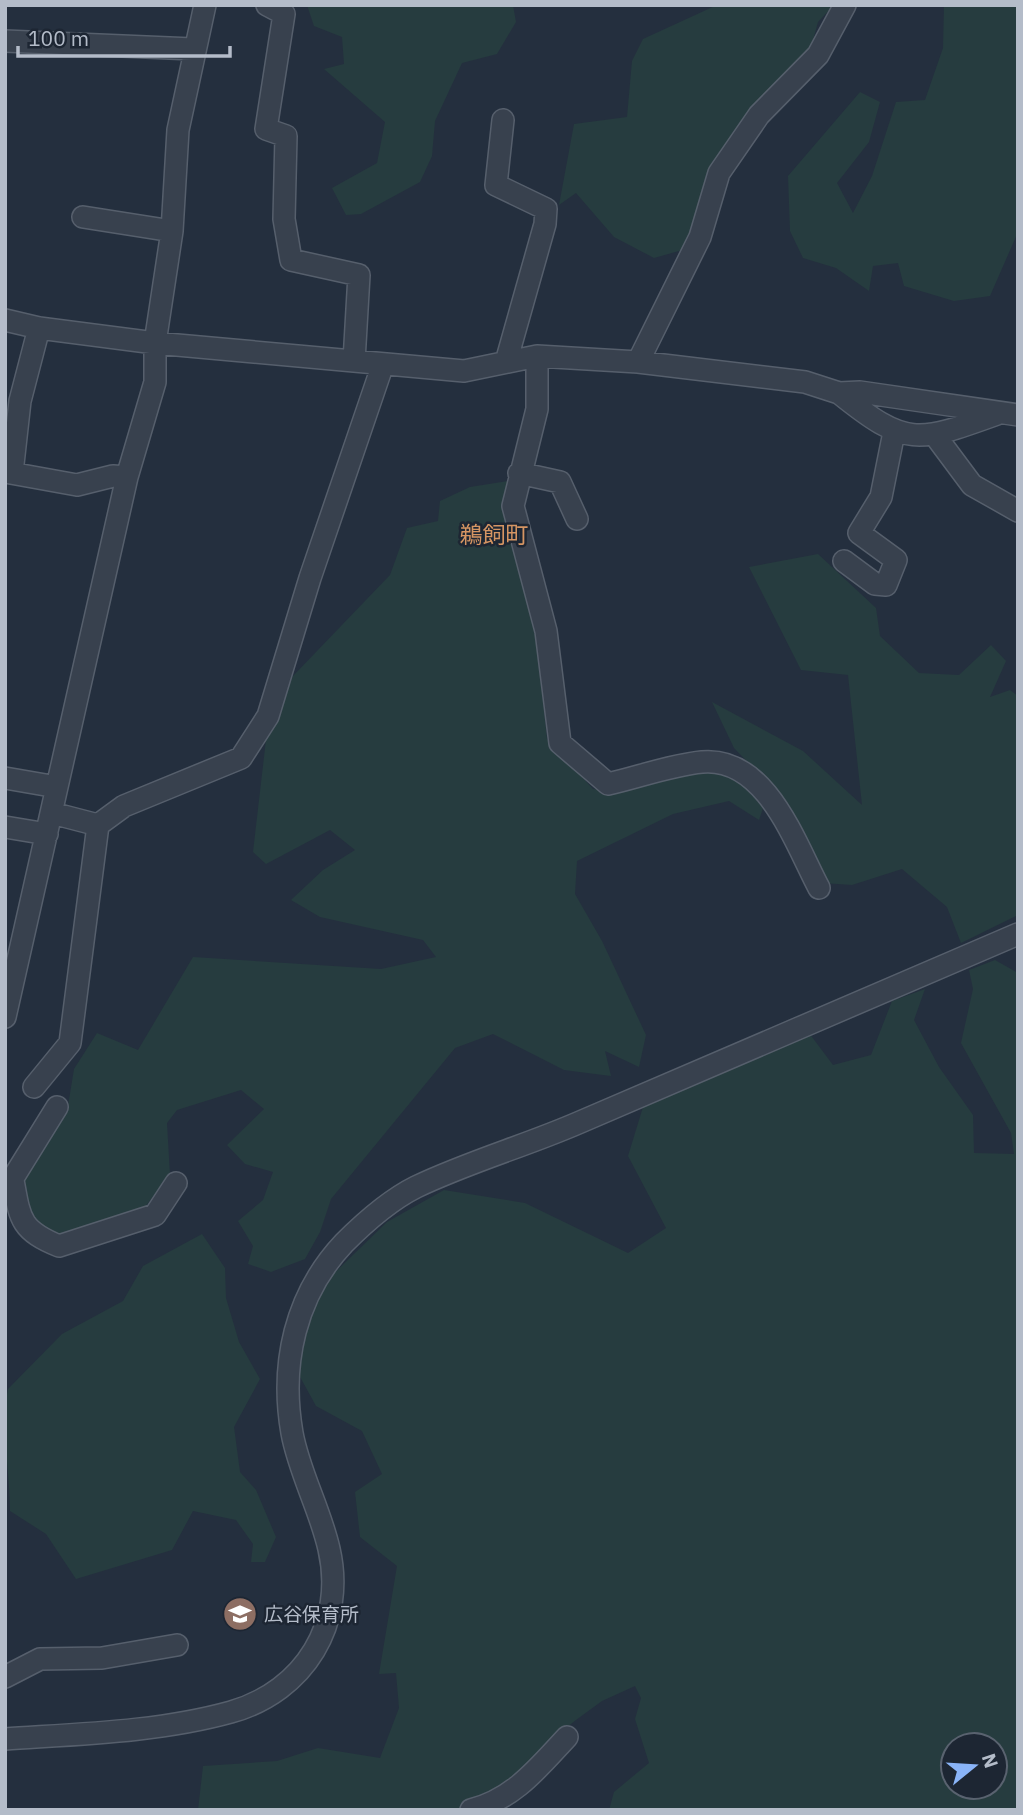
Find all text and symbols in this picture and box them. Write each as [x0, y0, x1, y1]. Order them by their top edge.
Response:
scale bar [18, 14, 229, 58]
text: 100 m [28, 24, 89, 52]
district label: 鵜飼町 [460, 519, 529, 549]
school or university icon: 広谷保育所 [221, 1595, 259, 1633]
place label: 広谷保育所 [264, 1602, 359, 1626]
north arrow [939, 1731, 1009, 1801]
text: N [977, 1750, 1004, 1771]

